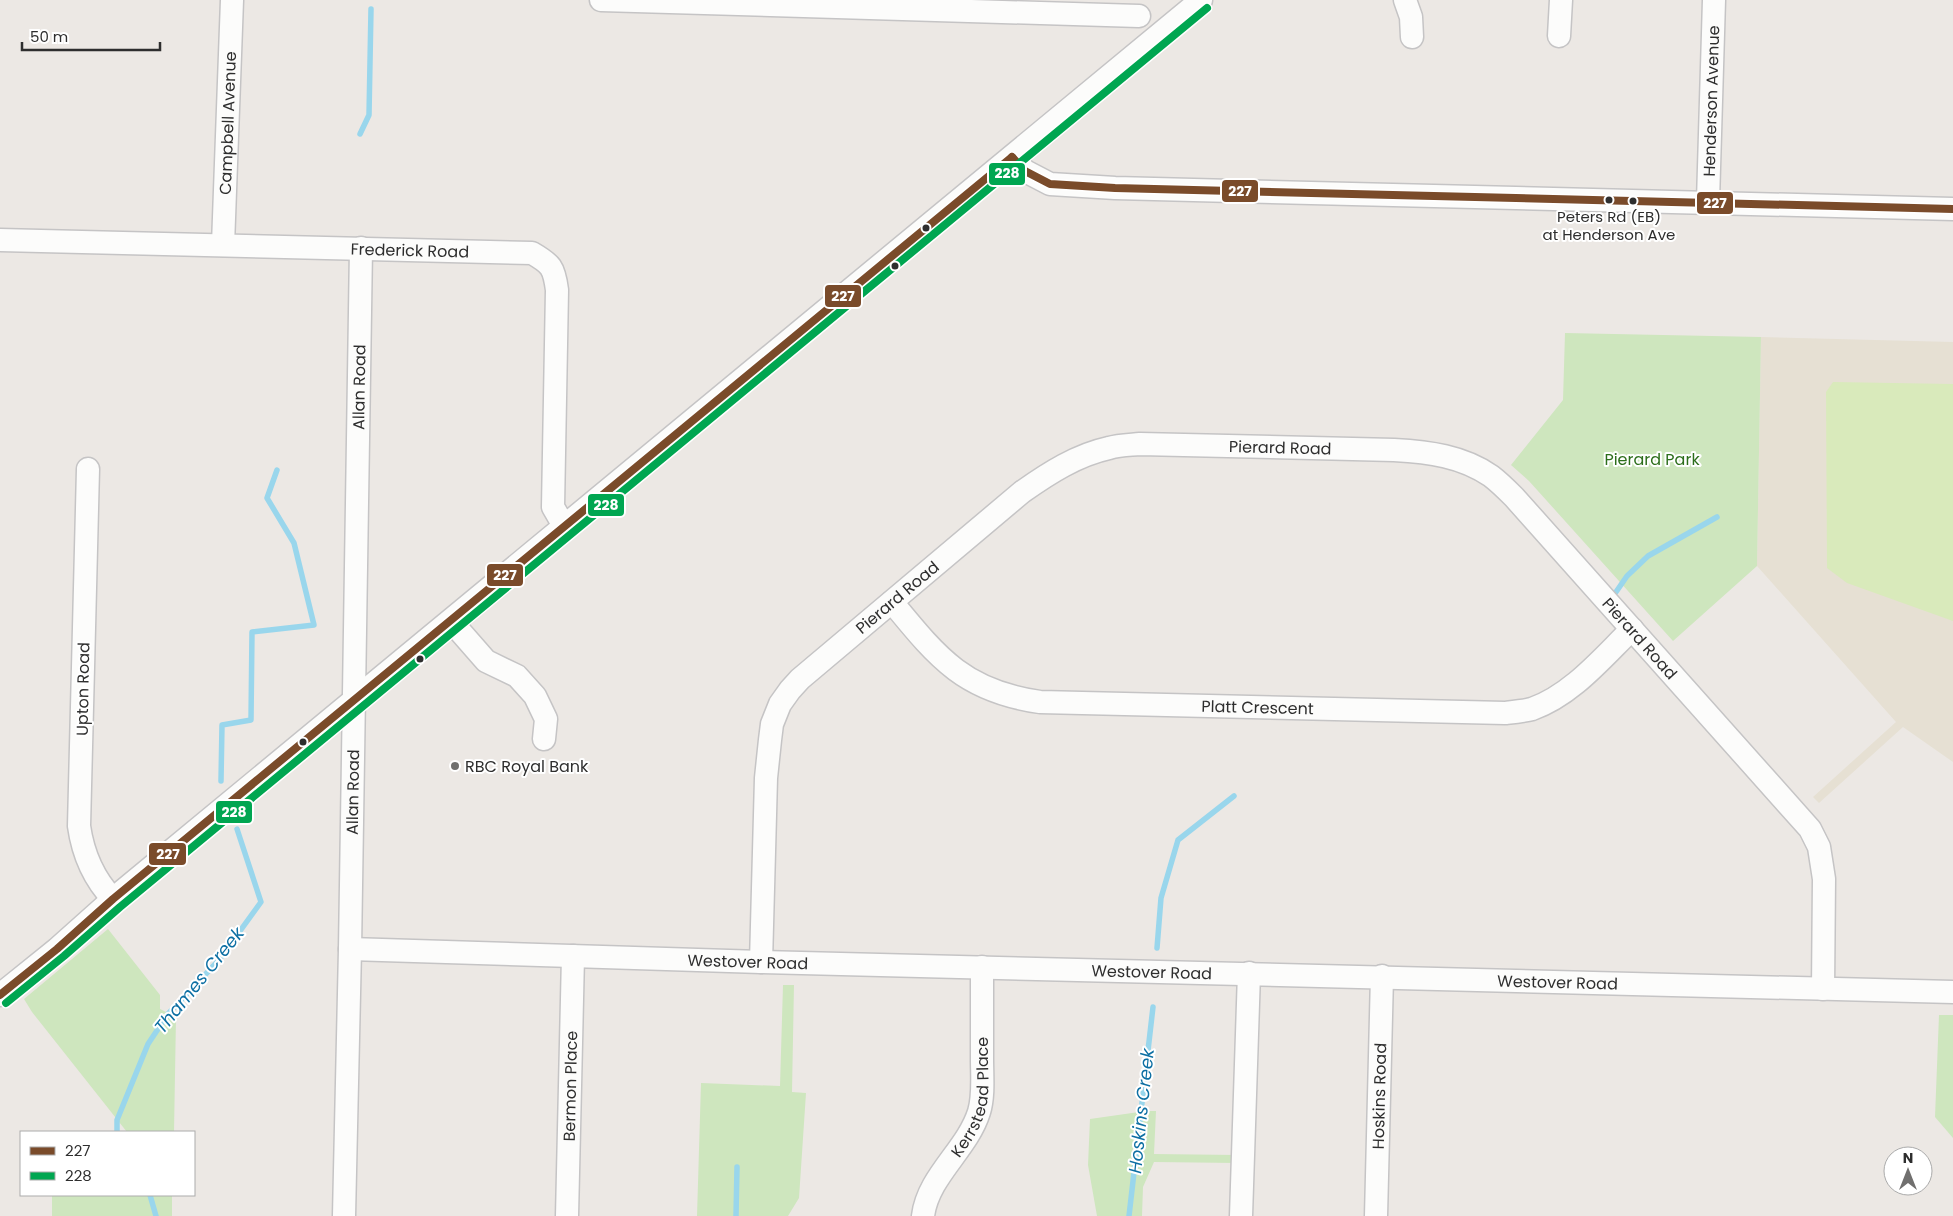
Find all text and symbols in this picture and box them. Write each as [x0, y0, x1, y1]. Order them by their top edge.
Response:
scale bar [22, 20, 160, 52]
street label: Henderson Avenue [1697, 25, 1725, 177]
text: 50 m [30, 26, 68, 47]
street label: Campbell Avenue [213, 51, 242, 195]
line badge: 228 [988, 162, 1026, 186]
text: 228 [994, 163, 1020, 183]
line badge: 227 [1221, 179, 1259, 203]
text: 227 [1228, 181, 1252, 201]
line badge: 227 [1696, 191, 1734, 215]
text: 227 [1703, 193, 1727, 213]
marker: Peters Rd (EB) at Henderson Ave [1604, 195, 1614, 205]
unlabelled marker [1628, 196, 1638, 206]
place label: Peters Rd (EB) at Henderson Ave [1543, 206, 1675, 245]
unlabelled marker [921, 223, 931, 233]
street label: Frederick Road [350, 237, 469, 263]
unlabelled marker [890, 261, 900, 271]
line badge: 227 [824, 284, 862, 308]
text: 227 [831, 286, 855, 306]
street label: Allan Road [347, 344, 371, 430]
street label: Pierard Road [1229, 435, 1332, 460]
park label: Pierard Park [1604, 448, 1700, 471]
line badge: 228 [587, 493, 625, 517]
text: 228 [593, 495, 619, 515]
street label: Pierard Road [850, 555, 944, 639]
line badge: 227 [486, 563, 524, 587]
text: 227 [493, 565, 517, 585]
street label: Pierard Road [1597, 592, 1683, 684]
street label: Upton Road [71, 642, 95, 736]
unlabelled marker [415, 654, 425, 664]
street label: Platt Crescent [1201, 694, 1314, 720]
unlabelled marker [298, 737, 308, 747]
street label: Allan Road [340, 749, 365, 835]
place label: RBC Royal Bank [465, 755, 589, 778]
marker: RBC Royal Bank [449, 760, 461, 772]
line badge: 228 [215, 800, 253, 824]
text: 228 [221, 802, 247, 822]
line badge: 227 [148, 842, 187, 866]
text: 227 [156, 844, 180, 864]
water label: Thames Creek [148, 921, 250, 1038]
street label: Westover Road [687, 948, 808, 975]
street label: Westover Road [1091, 959, 1212, 985]
street label: Westover Road [1497, 969, 1618, 995]
street label: Bermon Place [557, 1030, 583, 1142]
street label: Kerrstead Place [945, 1037, 994, 1162]
street label: Hoskins Road [1366, 1043, 1392, 1150]
water label: Hoskins Creek [1122, 1047, 1160, 1175]
legend [20, 1131, 195, 1196]
text: 227 [65, 1140, 90, 1161]
north arrow [1883, 1146, 1933, 1196]
text: N [1903, 1148, 1913, 1168]
text: 228 [65, 1165, 92, 1186]

